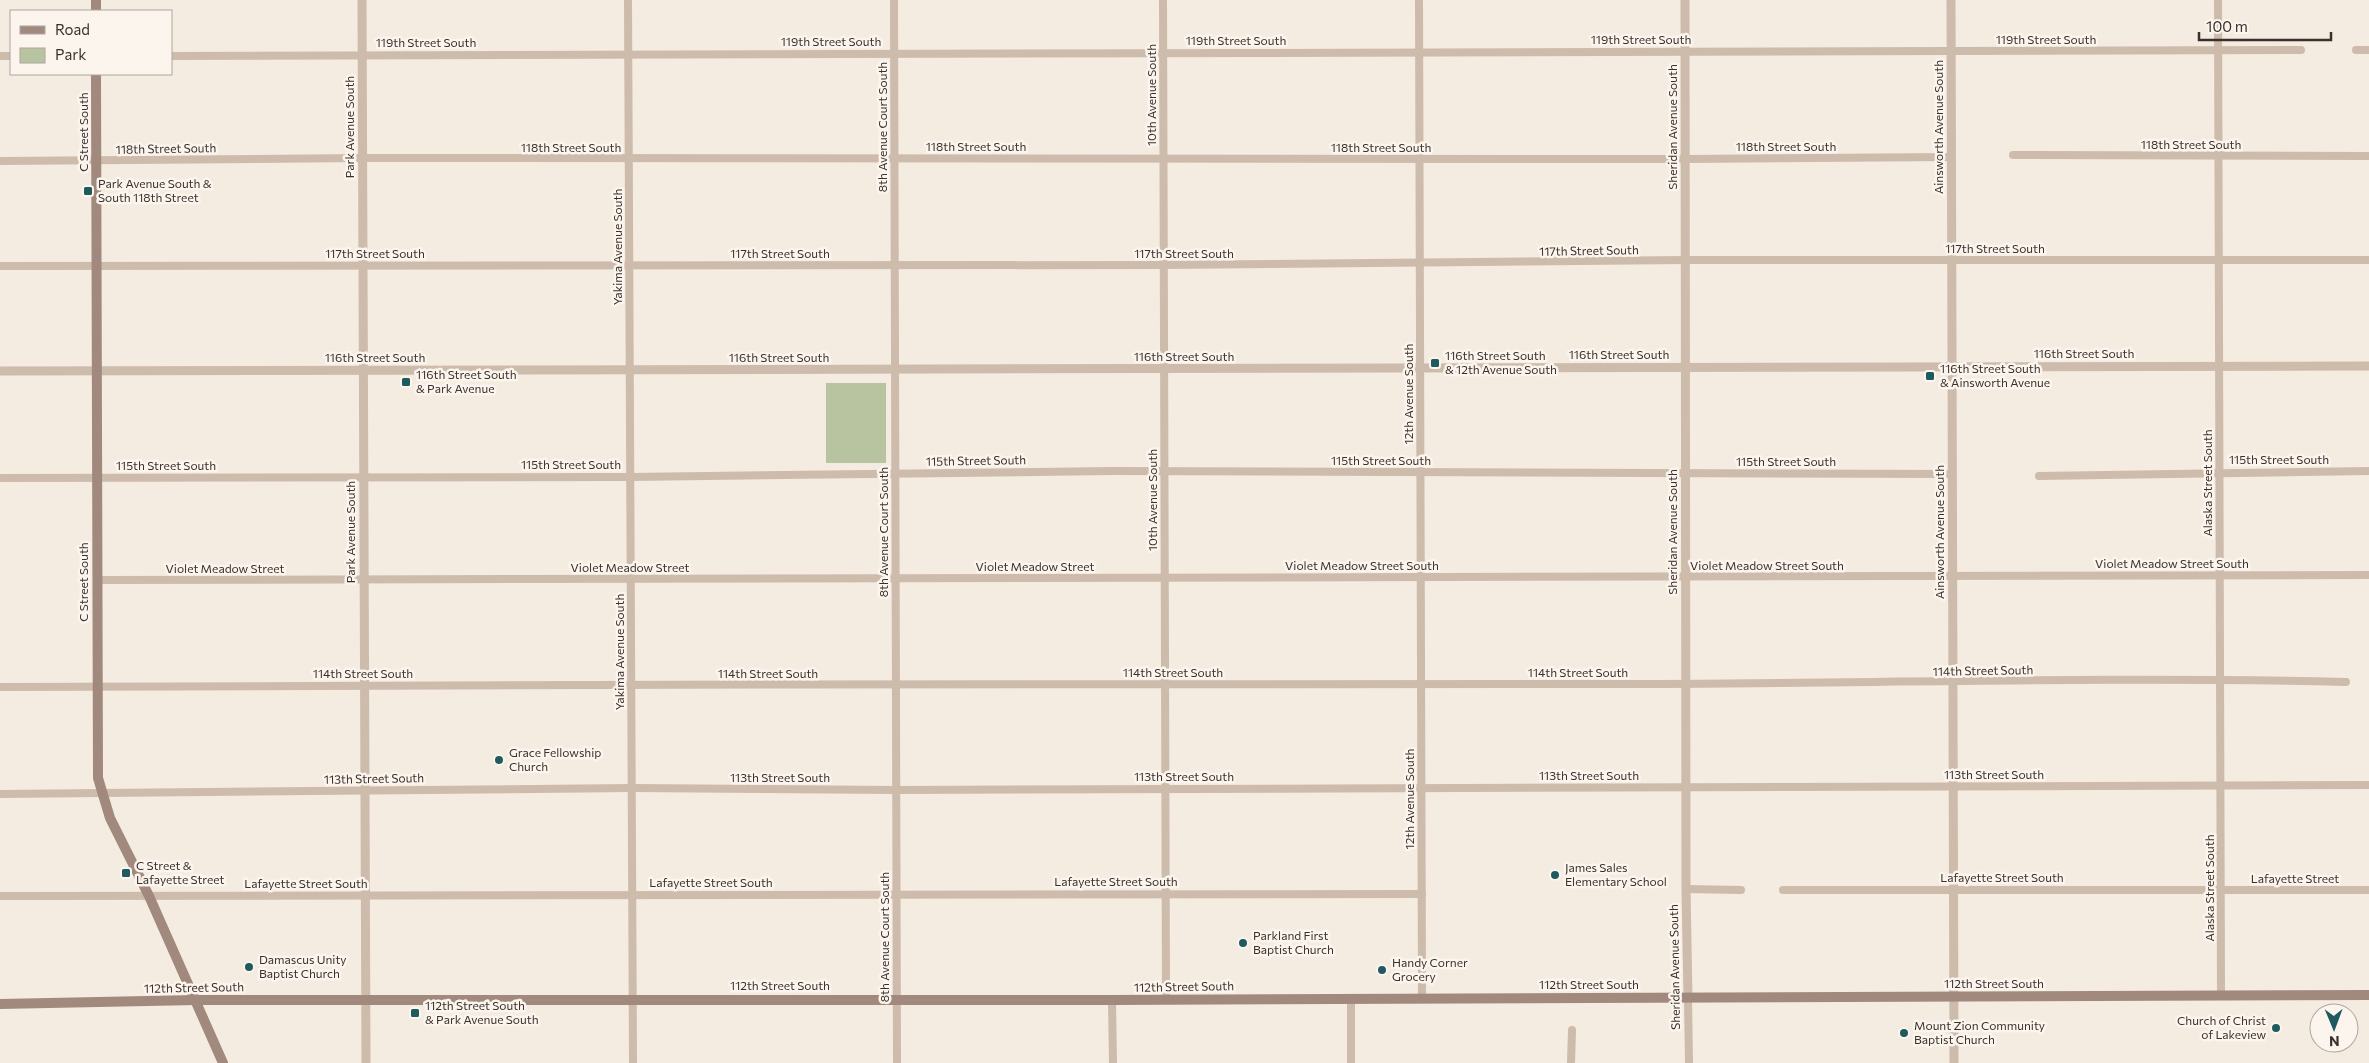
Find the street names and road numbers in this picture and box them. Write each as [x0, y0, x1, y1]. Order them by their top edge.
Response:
street label: 119th Street South [1591, 32, 1691, 46]
street label: 119th Street South [1996, 32, 2096, 46]
street label: 119th Street South [1186, 33, 1286, 47]
street label: 119th Street South [781, 34, 881, 48]
street label: 119th Street South [376, 35, 476, 49]
street label: 10th Avenue South [1144, 44, 1158, 146]
street label: Ainsworth Avenue South [1931, 60, 1945, 194]
street label: 8th Avenue Court South [875, 62, 889, 192]
street label: Sheridan Avenue South [1665, 64, 1679, 190]
street label: Park Avenue South [342, 76, 356, 178]
street label: C Street South [76, 92, 90, 172]
street label: 118th Street South [2141, 137, 2241, 151]
street label: 118th Street South [926, 139, 1026, 153]
street label: 118th Street South [1736, 139, 1836, 153]
street label: 118th Street South [116, 140, 216, 156]
street label: 118th Street South [521, 140, 621, 154]
street label: 118th Street South [1331, 140, 1431, 154]
street label: Yakima Avenue South [610, 189, 624, 305]
street label: 117th Street South [1945, 241, 2045, 255]
street label: 117th Street South [1539, 242, 1639, 258]
street label: 117th Street South [325, 246, 425, 260]
street label: 117th Street South [730, 246, 830, 260]
street label: 117th Street South [1134, 246, 1234, 260]
street label: 12th Avenue South [1401, 344, 1415, 444]
street label: 116th Street South [2034, 346, 2134, 360]
street label: 116th Street South [1569, 347, 1669, 361]
street label: 116th Street South [1134, 349, 1234, 363]
street label: 116th Street South [325, 350, 425, 364]
street label: 116th Street South [729, 350, 829, 364]
street label: Alaska Street South [2200, 429, 2214, 537]
street label: 10th Avenue South [1145, 449, 1159, 551]
street label: 115th Street South [926, 452, 1026, 468]
street label: 115th Street South [2229, 452, 2329, 466]
street label: 115th Street South [1331, 453, 1431, 467]
street label: 115th Street South [1736, 454, 1836, 468]
street label: 115th Street South [521, 457, 621, 471]
street label: 115th Street South [116, 458, 216, 472]
street label: Ainsworth Avenue South [1932, 465, 1946, 599]
street label: 8th Avenue Court South [876, 467, 890, 597]
street label: Sheridan Avenue South [1665, 469, 1679, 595]
street label: Park Avenue South [343, 481, 357, 583]
street label: C Street South [76, 542, 90, 622]
street label: Violet Meadow Street South [2095, 556, 2249, 570]
street label: Violet Meadow Street South [1285, 558, 1439, 572]
street label: Violet Meadow Street South [1690, 558, 1844, 572]
street label: Violet Meadow Street [976, 559, 1094, 573]
street label: Violet Meadow Street [571, 560, 689, 574]
street label: Violet Meadow Street [166, 561, 284, 575]
street label: Yakima Avenue South [612, 594, 626, 710]
street label: 114th Street South [1933, 662, 2033, 678]
street label: 114th Street South [1123, 665, 1223, 679]
street label: 114th Street South [1528, 665, 1628, 679]
street label: 114th Street South [313, 666, 413, 680]
street label: 114th Street South [718, 666, 818, 680]
street label: 12th Avenue South [1402, 749, 1416, 849]
street label: 113th Street South [1944, 767, 2044, 781]
street label: 113th Street South [1539, 768, 1639, 782]
street label: 113th Street South [1134, 769, 1234, 783]
street label: 113th Street South [324, 770, 424, 786]
street label: 113th Street South [730, 770, 830, 784]
street label: Alaska Street South [2202, 834, 2216, 942]
street label: Lafayette Street South [1940, 870, 2064, 884]
street label: Lafayette Street [2251, 871, 2339, 885]
street label: 8th Avenue Court South [877, 872, 891, 1002]
street label: Lafayette Street South [1054, 874, 1178, 888]
street label: Lafayette Street South [649, 875, 773, 889]
street label: Lafayette Street South [244, 876, 368, 890]
street label: Sheridan Avenue South [1666, 904, 1682, 1030]
street label: 112th Street South [1944, 976, 2044, 990]
street label: 112th Street South [1539, 977, 1639, 991]
street label: 112th Street South [730, 978, 830, 992]
street label: 112th Street South [1134, 978, 1234, 994]
street label: 112th Street South [144, 979, 244, 995]

